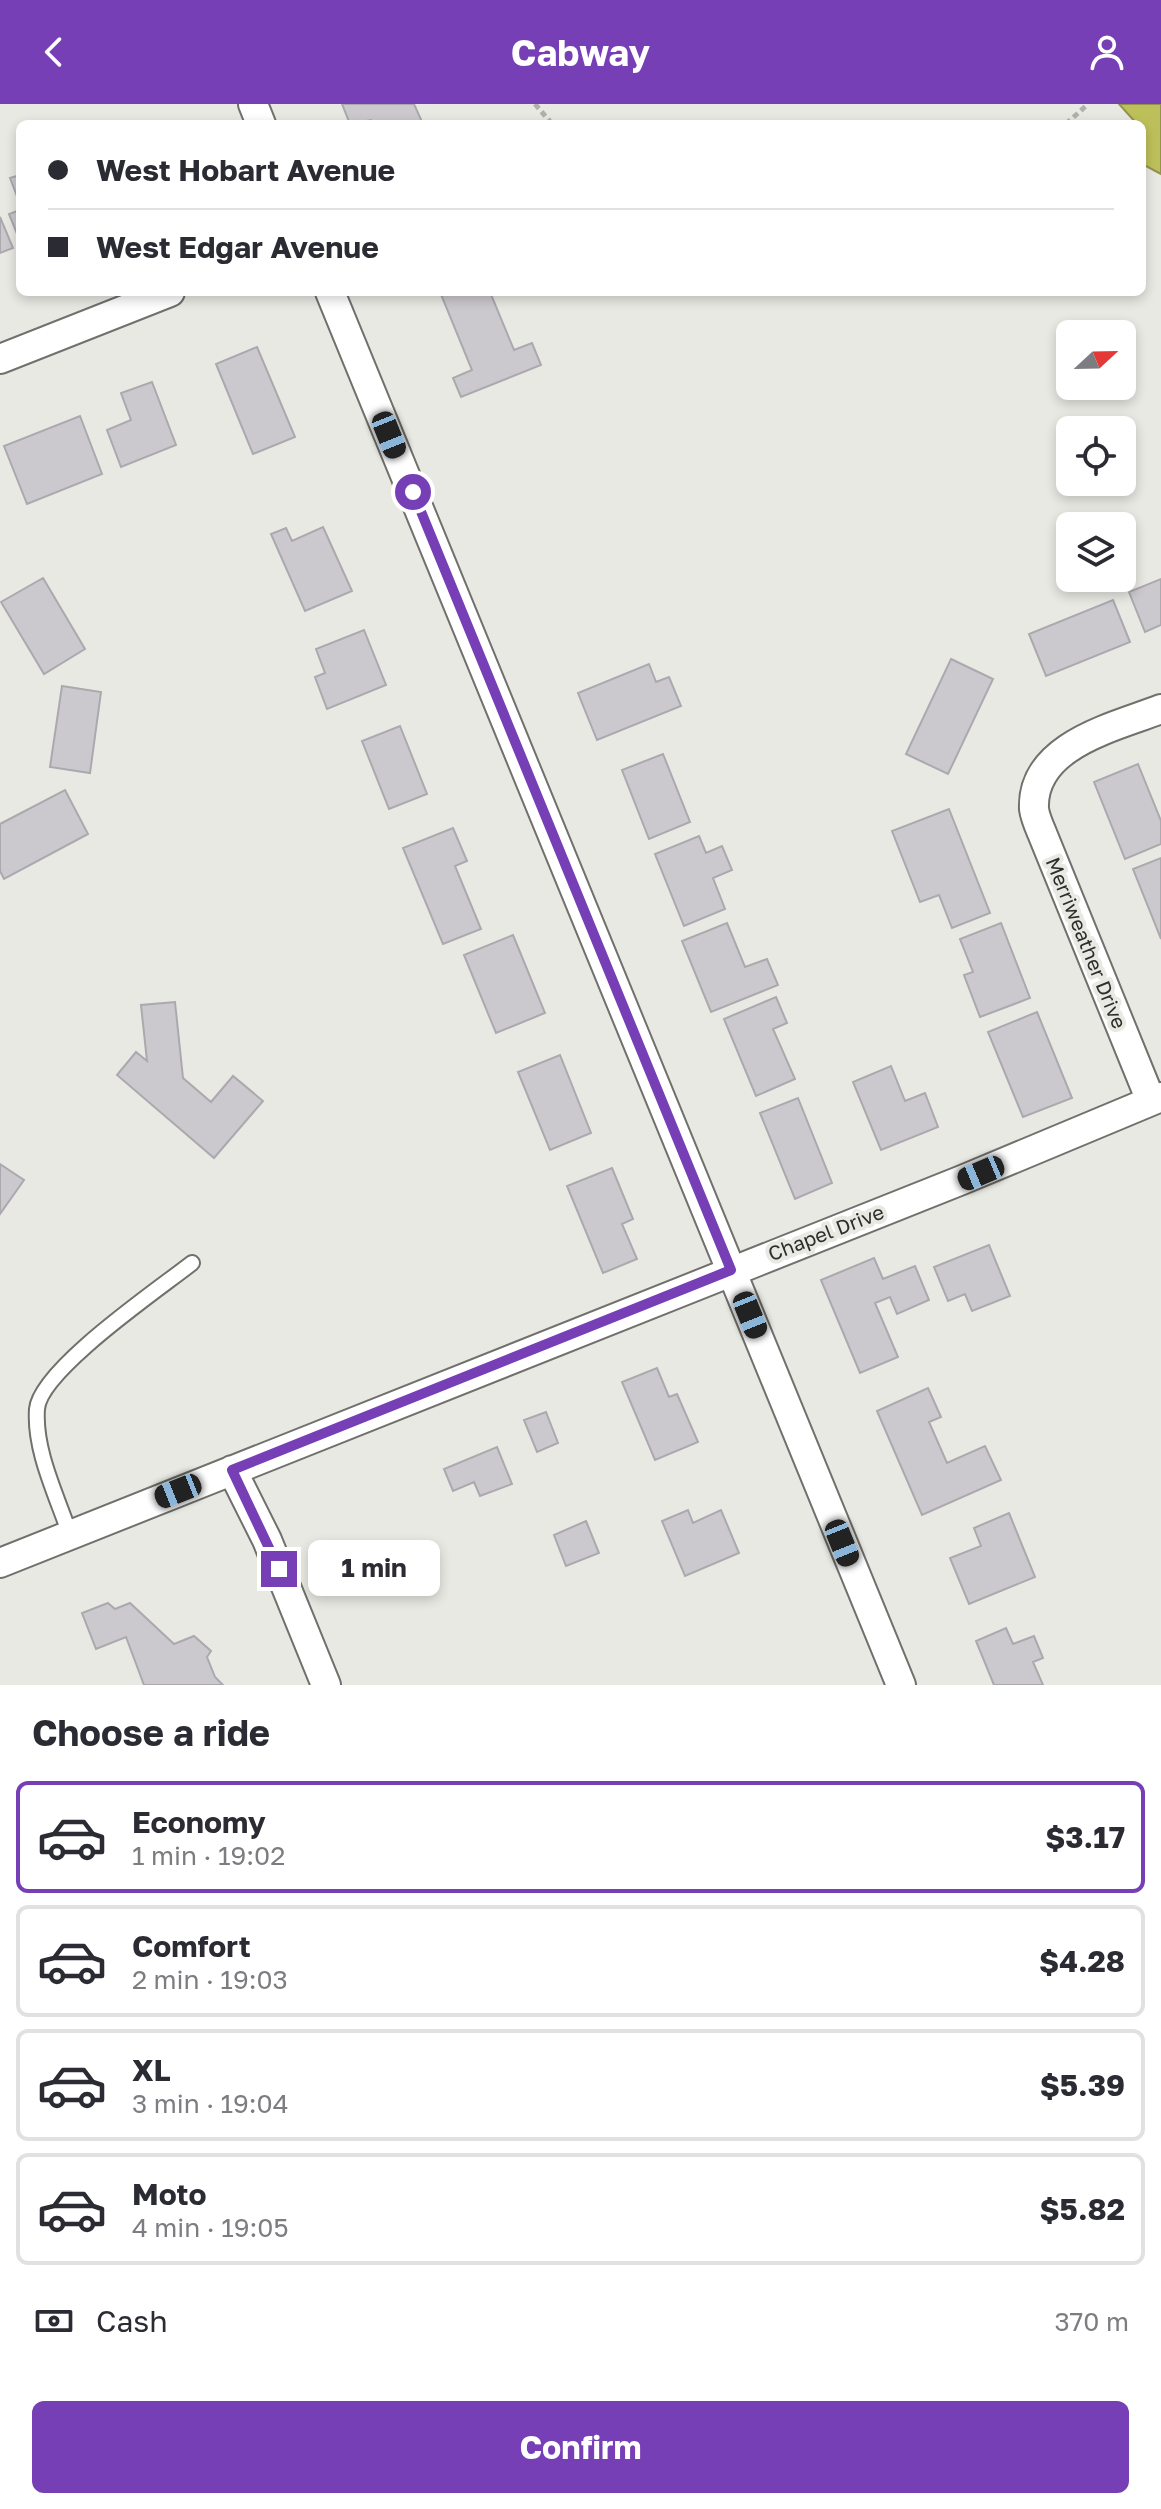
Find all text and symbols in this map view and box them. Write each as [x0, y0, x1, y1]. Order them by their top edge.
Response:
icon: back [32, 30, 76, 74]
icon: person [1085, 30, 1129, 74]
text: Cabway [511, 31, 650, 74]
text: West Hobart Avenue [96, 152, 395, 188]
text: West Edgar Avenue [96, 229, 379, 265]
north arrow [1056, 320, 1136, 400]
map controls [1056, 320, 1136, 592]
car [369, 408, 409, 462]
button: locate [1056, 416, 1136, 496]
route start [395, 474, 431, 510]
button: layers [1056, 512, 1136, 592]
street label: Merriweather Drive [1042, 853, 1132, 1032]
car [954, 1153, 1008, 1193]
street label: Chapel Drive [764, 1199, 887, 1265]
car [730, 1288, 770, 1342]
car [151, 1471, 205, 1511]
car [822, 1516, 862, 1570]
callout: 1 min [307, 1541, 439, 1597]
route end [261, 1551, 297, 1587]
text: 1 min [341, 1552, 407, 1583]
text: Choose a ride [32, 1711, 270, 1754]
icon: car [36, 1801, 108, 1873]
text: Economy [132, 1804, 266, 1840]
text: $3.17 [1045, 1819, 1125, 1855]
text: 1 min · 19:02 [132, 1840, 285, 1871]
icon: car [36, 1925, 108, 1997]
text: Comfort [132, 1928, 251, 1964]
text: $4.28 [1039, 1943, 1125, 1979]
text: 2 min · 19:03 [132, 1964, 288, 1995]
icon: car [36, 2049, 108, 2121]
text: XL [132, 2052, 171, 2088]
text: $5.39 [1040, 2067, 1125, 2103]
text: 3 min · 19:04 [132, 2088, 289, 2119]
icon: car [36, 2173, 108, 2245]
text: Moto [132, 2176, 207, 2212]
text: $5.82 [1040, 2191, 1125, 2227]
text: 4 min · 19:05 [132, 2212, 288, 2243]
icon: cash [32, 2299, 76, 2343]
text: Cash [96, 2303, 168, 2339]
text: 370 m [1054, 2306, 1129, 2337]
button: Confirm [32, 2401, 1129, 2493]

